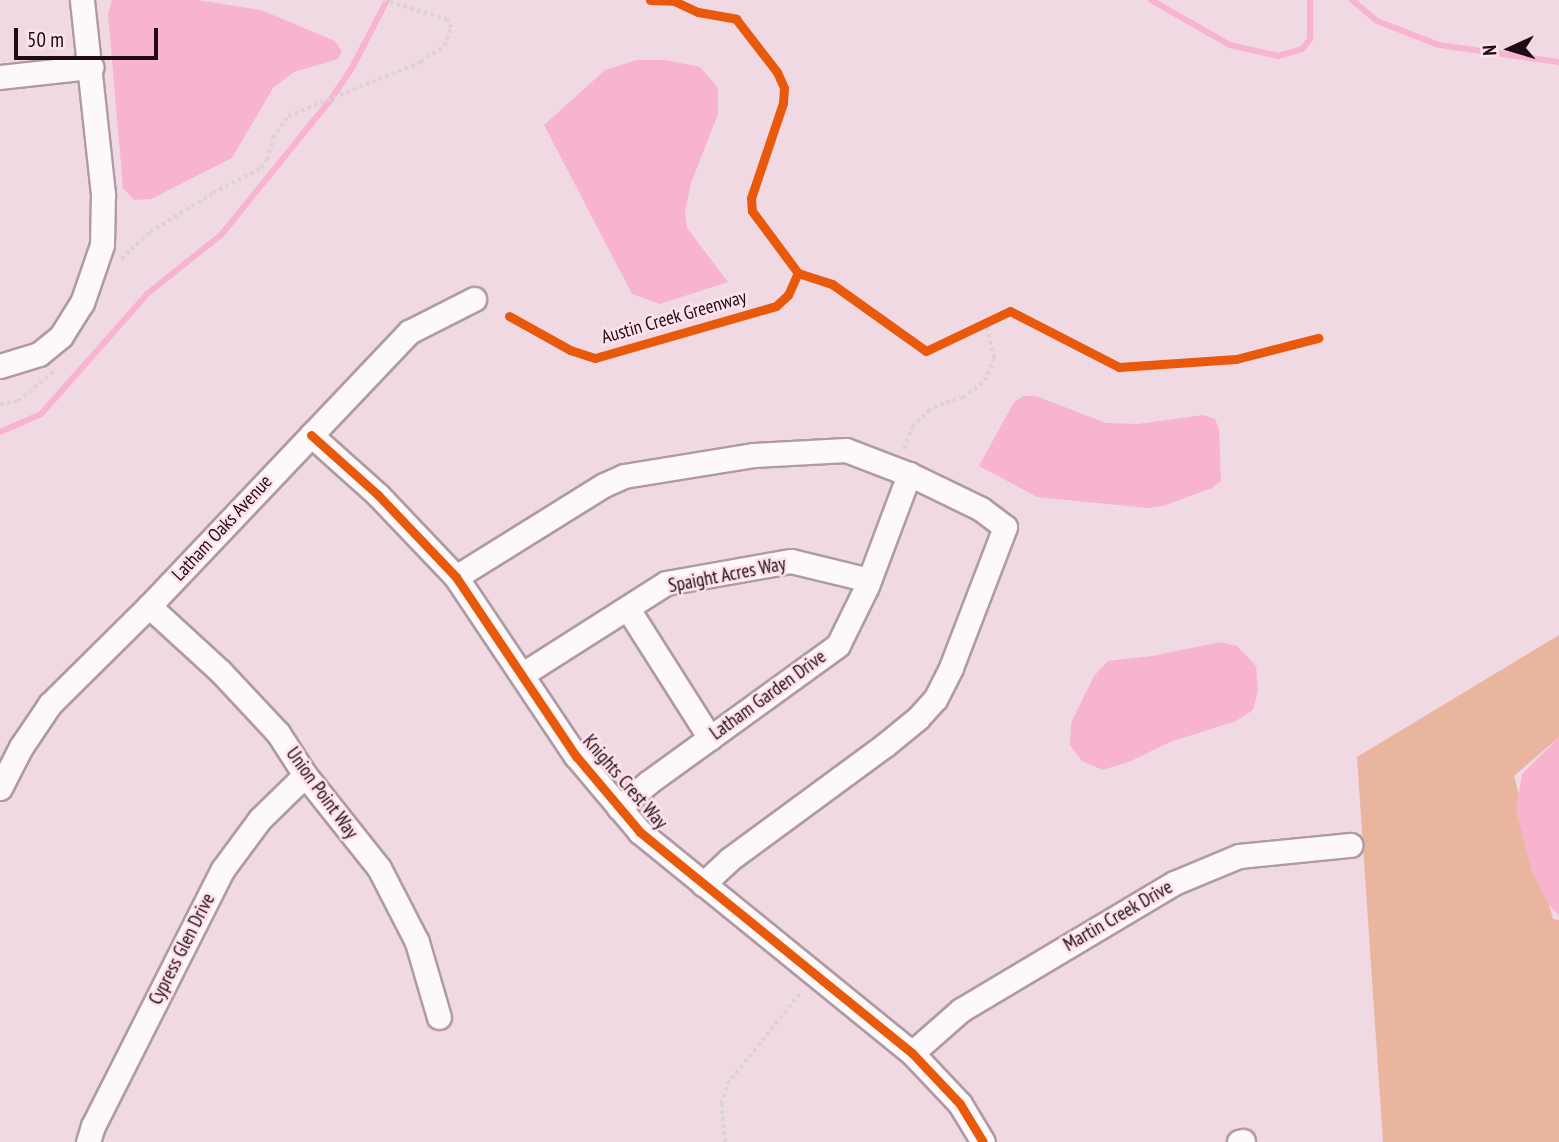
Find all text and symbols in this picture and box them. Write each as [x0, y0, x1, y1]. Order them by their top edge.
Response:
scale bar [18, 14, 161, 58]
north arrow [1475, 14, 1545, 84]
text: 50 m [27, 26, 64, 53]
text: N [1477, 45, 1501, 56]
street label: Austin Creek Greenway [599, 285, 749, 349]
street label: Latham Oaks Avenue [167, 470, 277, 586]
street label: Spaight Acres Way [666, 552, 788, 598]
street label: Latham Garden Drive [706, 645, 830, 745]
street label: Knights Crest Way [578, 730, 672, 834]
street label: Union Point Way [281, 743, 363, 843]
street label: Martin Creek Drive [1059, 876, 1177, 956]
street label: Cypress Glen Drive [144, 890, 220, 1008]

